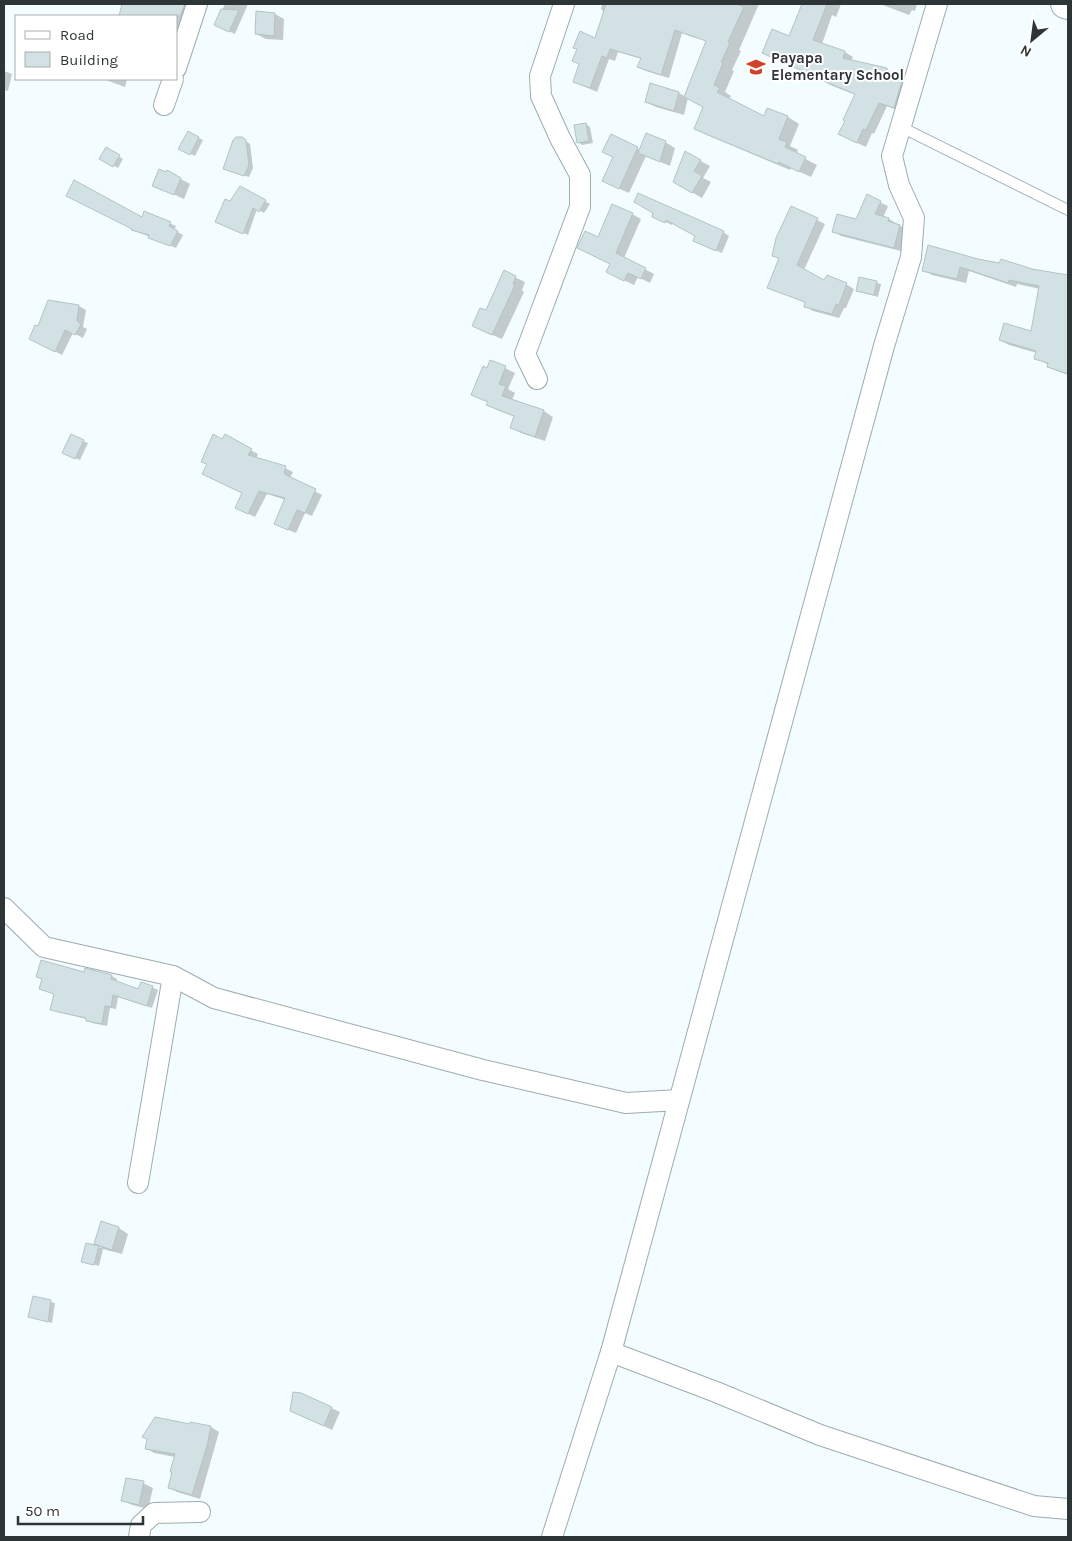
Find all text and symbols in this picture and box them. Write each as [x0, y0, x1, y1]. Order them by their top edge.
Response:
legend [15, 15, 178, 80]
north arrow [1007, 15, 1057, 65]
text: Road [60, 26, 95, 44]
text: N [1017, 41, 1034, 61]
place label: Payapa Elementary School [771, 49, 904, 84]
text: Building [60, 51, 118, 69]
school or university icon: Payapa Elementary School [745, 56, 767, 78]
scale bar [18, 1494, 142, 1526]
text: 50 m [25, 1502, 60, 1520]

